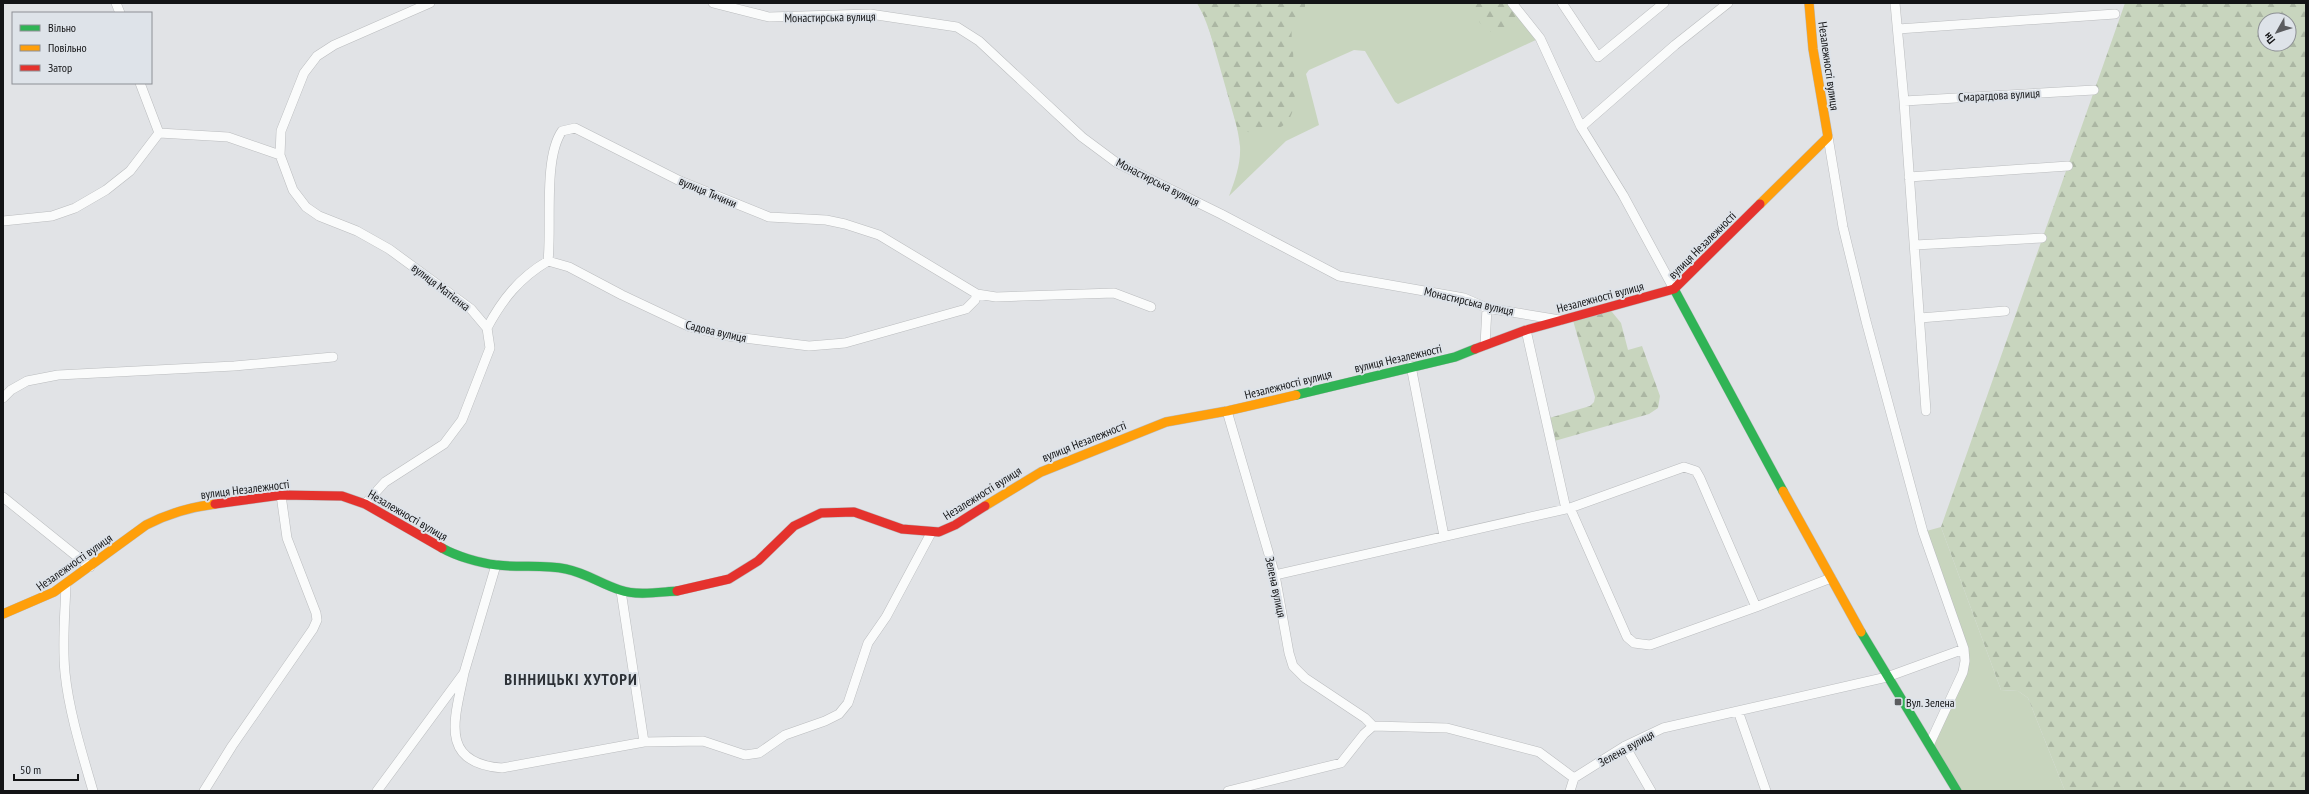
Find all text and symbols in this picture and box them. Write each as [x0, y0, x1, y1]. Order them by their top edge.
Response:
street label: Монастирська вулиця [784, 9, 876, 25]
legend [12, 12, 152, 84]
north arrow [2257, 12, 2297, 52]
text: Вільно [48, 20, 76, 35]
street label: Незалежності вулиця [1815, 21, 1843, 112]
text: Пн [2260, 30, 2278, 47]
text: Повільно [48, 40, 87, 55]
text: Затор [48, 60, 72, 75]
street label: Смарагдова вулиця [1958, 85, 2041, 105]
street label: Монастирська вулиця [1114, 155, 1202, 210]
street label: вулиця Тичини [677, 173, 739, 211]
street label: вулиця Незалежності [1665, 208, 1739, 282]
street label: вулиця Матієнка [409, 260, 474, 314]
street label: Незалежності вулиця [1555, 278, 1645, 316]
street label: Монастирська вулиця [1423, 283, 1516, 319]
street label: Садова вулиця [684, 317, 748, 345]
street label: вулиця Незалежності [1353, 341, 1443, 375]
street label: Незалежності вулиця [1243, 366, 1334, 402]
street label: вулиця Незалежності [1040, 417, 1128, 465]
street label: Незалежності вулиця [940, 463, 1024, 523]
street label: вулиця Незалежності [200, 476, 290, 502]
street label: Незалежності вулиця [366, 486, 451, 544]
street label: Незалежності вулиця [33, 530, 115, 594]
street label: Зелена вулиця [1262, 555, 1290, 619]
district label: ВІННИЦЬКІ ХУТОРИ [504, 669, 638, 689]
place label: Вул. Зелена [1906, 695, 1955, 710]
marker: Вул. Зелена [1893, 697, 1903, 707]
street label: Зелена вулиця [1595, 726, 1657, 770]
scale bar [14, 756, 78, 782]
text: 50 m [20, 762, 41, 777]

